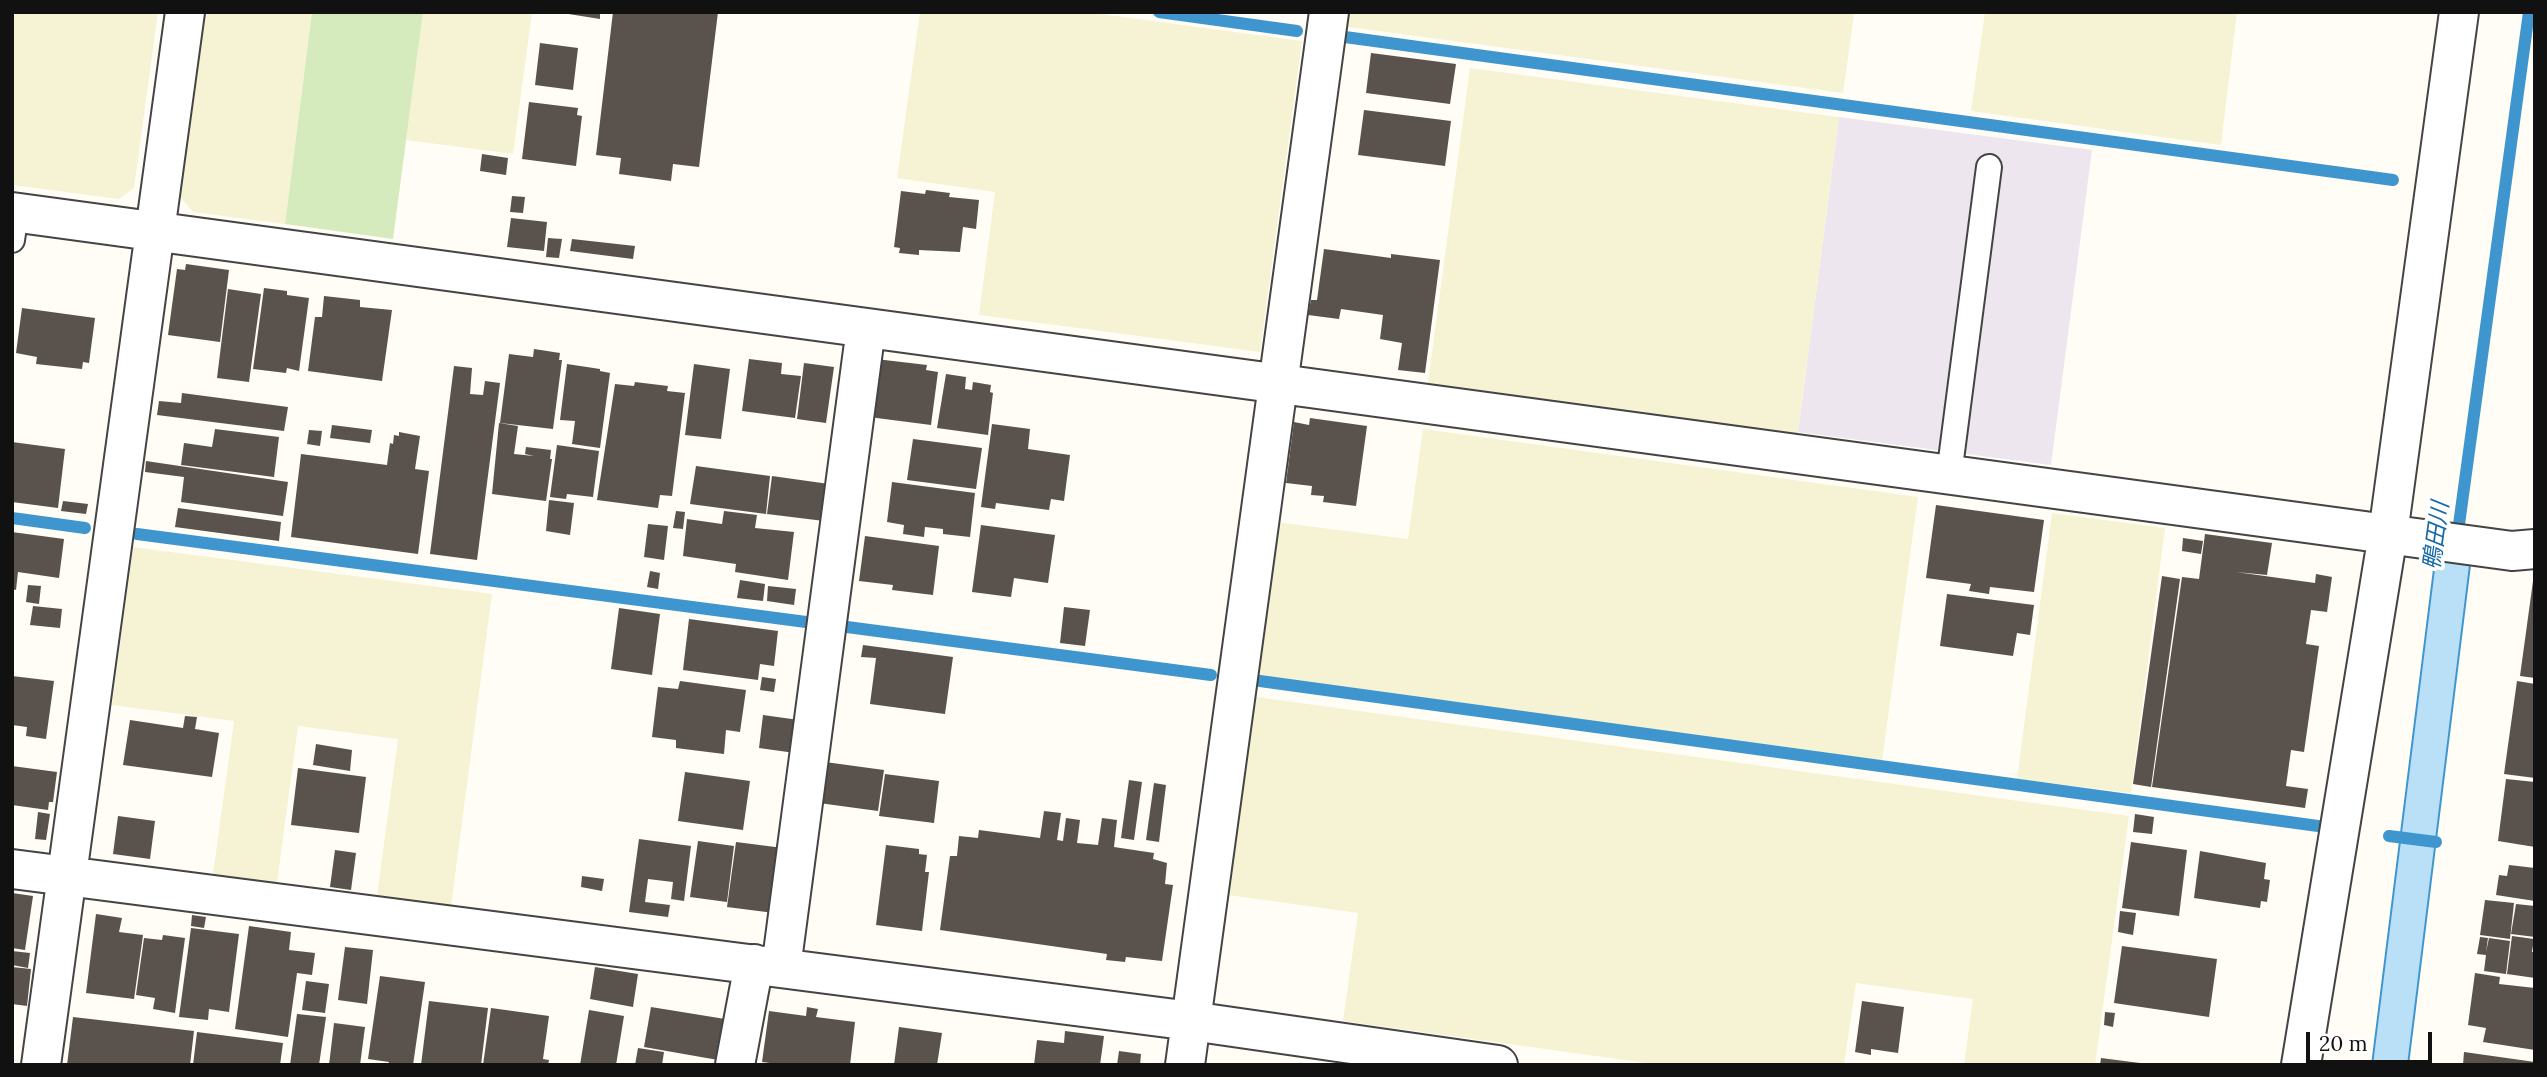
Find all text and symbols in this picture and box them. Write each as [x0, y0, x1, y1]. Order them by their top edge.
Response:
water label: 鴨田川 [2419, 500, 2455, 572]
scale bar [2309, 1018, 2435, 1062]
text: 20 m [2319, 1030, 2368, 1057]

